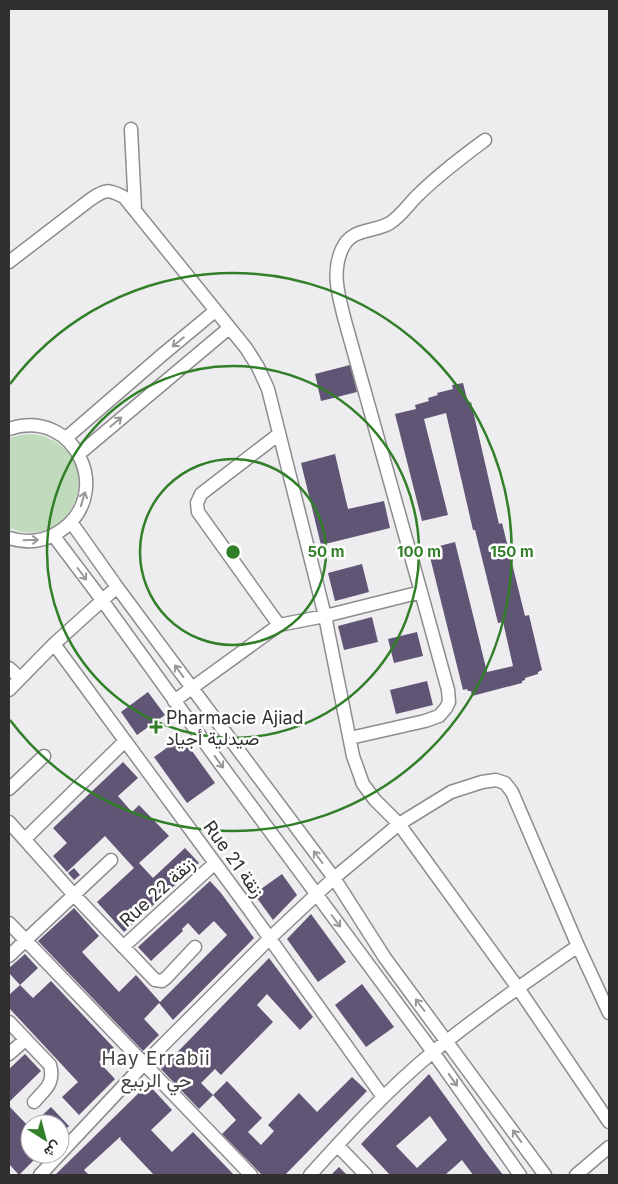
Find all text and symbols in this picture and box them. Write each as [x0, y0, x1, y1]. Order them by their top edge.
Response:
one-way arrow [171, 336, 184, 347]
one-way arrow [109, 417, 122, 428]
one-way arrow [79, 492, 89, 508]
one-way arrow [23, 536, 39, 545]
text: 50 m [308, 542, 344, 561]
text: 100 m [397, 542, 441, 561]
text: 150 m [490, 542, 534, 561]
centre of rings [224, 543, 242, 561]
one-way arrow [77, 567, 88, 580]
one-way arrow [174, 664, 184, 678]
place label: Pharmacie Ajiad صيدلية أجياد [166, 707, 304, 749]
marker: Pharmacie Ajiad صيدلية أجياد [150, 721, 162, 733]
one-way arrow [214, 755, 224, 769]
street label: Rue 21 زنقة [198, 817, 269, 902]
one-way arrow [313, 851, 324, 864]
street label: Rue 22 زنقة [115, 853, 199, 932]
one-way arrow [331, 914, 341, 928]
one-way arrow [415, 999, 426, 1012]
district label: Hay Errabii حي الربيع [101, 1047, 211, 1096]
one-way arrow [448, 1073, 458, 1087]
north arrow [20, 1114, 70, 1164]
one-way arrow [511, 1130, 522, 1143]
text: ش [40, 1137, 65, 1162]

